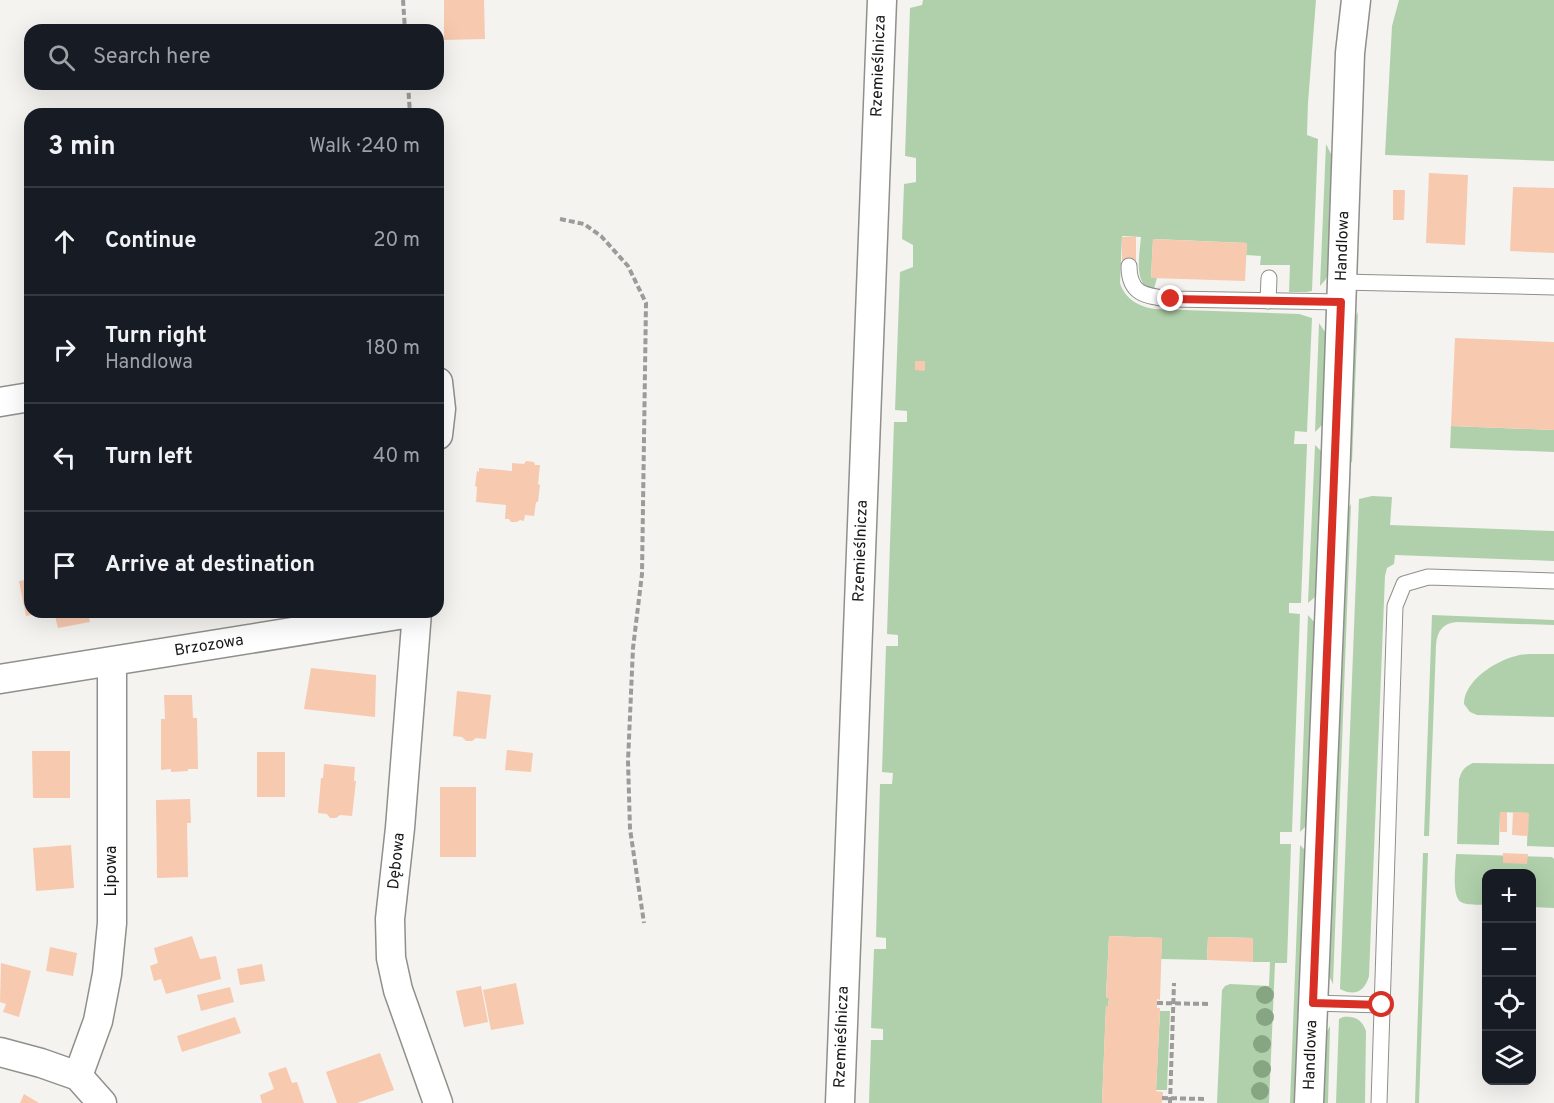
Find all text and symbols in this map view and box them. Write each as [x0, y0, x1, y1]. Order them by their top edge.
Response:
street label: Rzemieślnicza [867, 14, 891, 118]
search box [24, 24, 444, 90]
icon: search [45, 41, 78, 74]
text: Search here [93, 44, 211, 71]
text: 3 min [48, 131, 116, 164]
text: Walk · 240 m [309, 134, 420, 160]
street label: Handlowa [1332, 211, 1354, 281]
icon: ahead [48, 225, 81, 258]
text: Continue [105, 228, 196, 255]
text: 20 m [373, 228, 420, 254]
route end [1157, 285, 1183, 311]
text: Turn right [105, 323, 207, 350]
icon: right [48, 333, 81, 366]
text: 180 m [366, 336, 420, 362]
text: Handlowa [105, 350, 193, 376]
icon: left [48, 441, 81, 474]
text: Turn left [105, 444, 193, 471]
text: 40 m [373, 444, 420, 470]
street label: Rzemieślnicza [849, 499, 873, 603]
icon: arrive [48, 549, 81, 582]
text: Arrive at destination [105, 552, 315, 579]
street label: Brzozowa [173, 631, 245, 661]
street label: Dębowa [384, 832, 410, 890]
street label: Lipowa [102, 846, 122, 896]
map controls [1482, 869, 1536, 1085]
button: + [1482, 869, 1536, 923]
button: − [1482, 923, 1536, 977]
button: locate [1482, 977, 1536, 1031]
street label: Rzemieślnicza [830, 985, 854, 1089]
route start [1368, 991, 1394, 1017]
street label: Handlowa [1300, 1020, 1322, 1090]
button: layers [1482, 1031, 1536, 1085]

